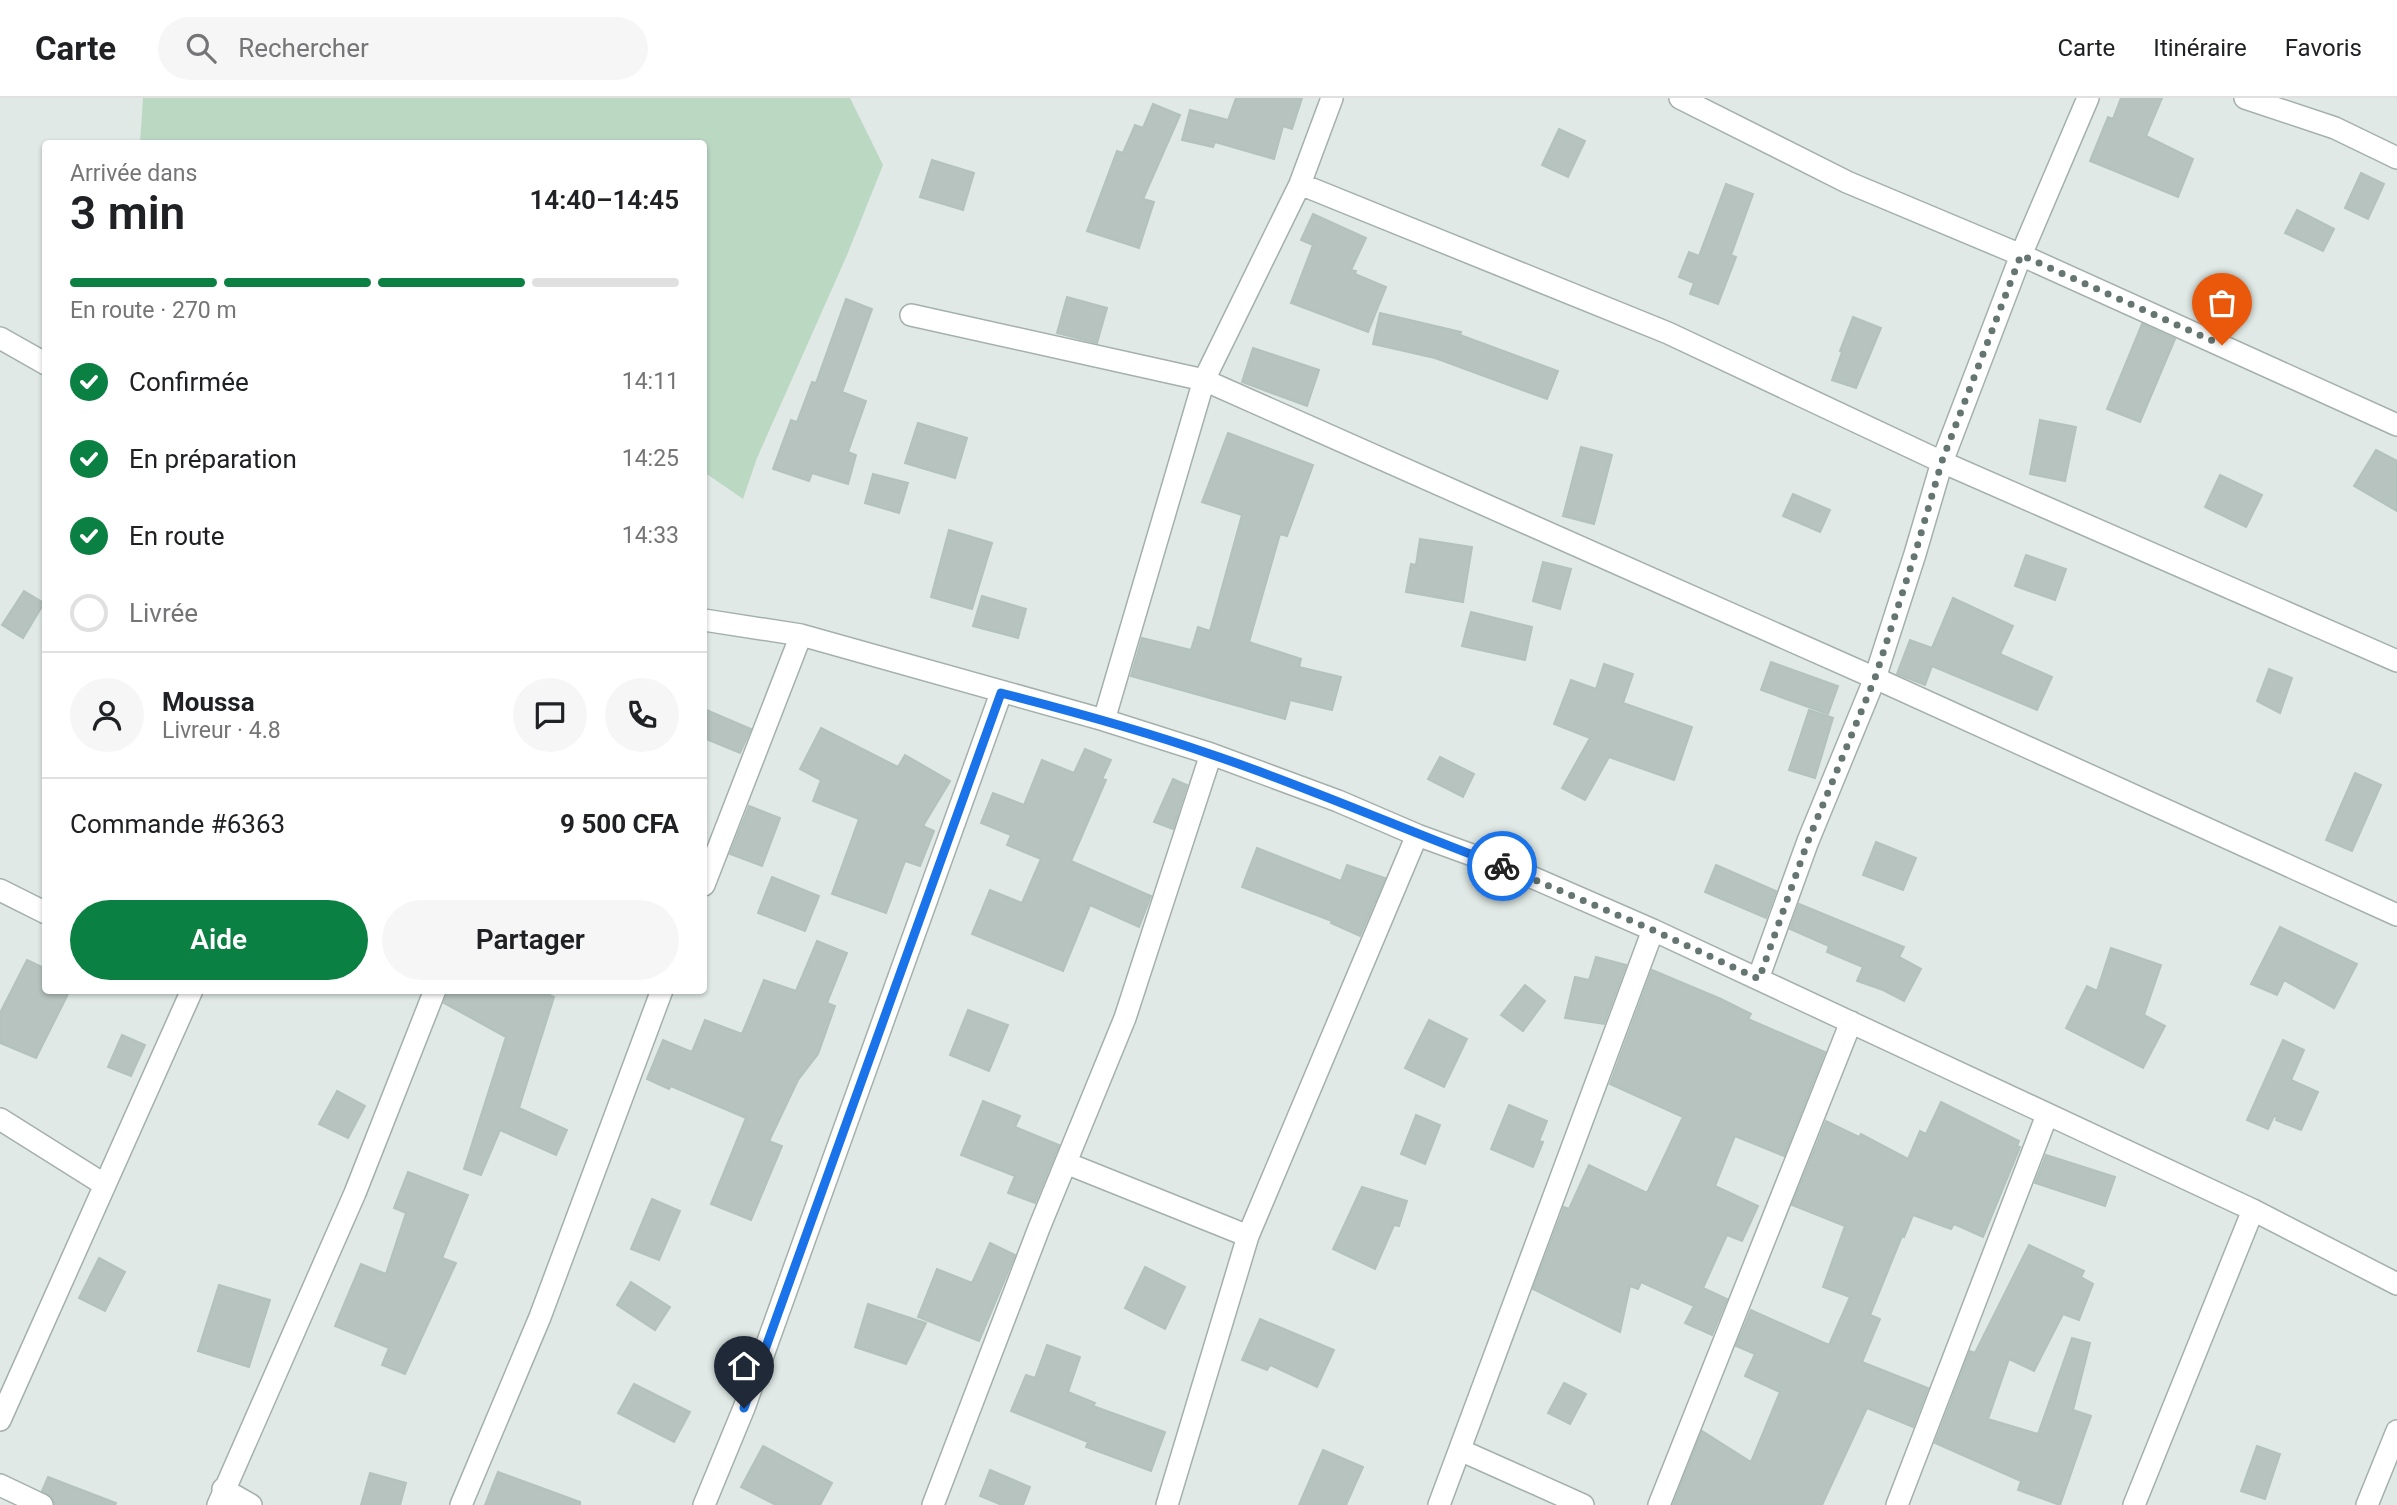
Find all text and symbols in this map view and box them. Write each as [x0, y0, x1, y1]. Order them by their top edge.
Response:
search box [158, 17, 648, 80]
text: Carte [35, 29, 116, 68]
icon: search [182, 29, 220, 67]
text: Rechercher [238, 33, 369, 63]
text: Carte [2057, 34, 2115, 62]
text: Itinéraire [2153, 34, 2247, 62]
text: Favoris [2285, 34, 2362, 62]
text: Arrivée dans [70, 160, 197, 187]
text: 14:40–14:45 [529, 185, 679, 215]
text: 3 min [70, 186, 185, 240]
pin [2192, 273, 2252, 345]
icon: bag [2203, 284, 2241, 322]
text: En route · 270 m [70, 297, 237, 324]
icon: check [70, 363, 108, 401]
text: Confirmée [129, 367, 249, 397]
text: 14:11 [622, 368, 679, 395]
icon: check [70, 440, 108, 478]
text: En préparation [129, 444, 297, 474]
text: 14:25 [622, 445, 679, 472]
icon: check [70, 517, 108, 555]
text: En route [129, 521, 225, 551]
text: 14:33 [622, 522, 679, 549]
text: Livrée [129, 598, 198, 628]
button: person [70, 678, 144, 752]
button: chat [513, 678, 587, 752]
button: phone [605, 678, 679, 752]
text: Moussa [162, 687, 255, 717]
text: Livreur · 4.8 [162, 717, 281, 744]
text: Commande #6363 [70, 809, 285, 839]
text: 9 500 CFA [560, 809, 679, 839]
courier [1467, 831, 1537, 901]
icon: bike [1483, 847, 1521, 885]
button: Aide [70, 900, 368, 980]
button: Partager [382, 900, 679, 980]
pin [714, 1336, 774, 1408]
icon: home [725, 1347, 763, 1385]

